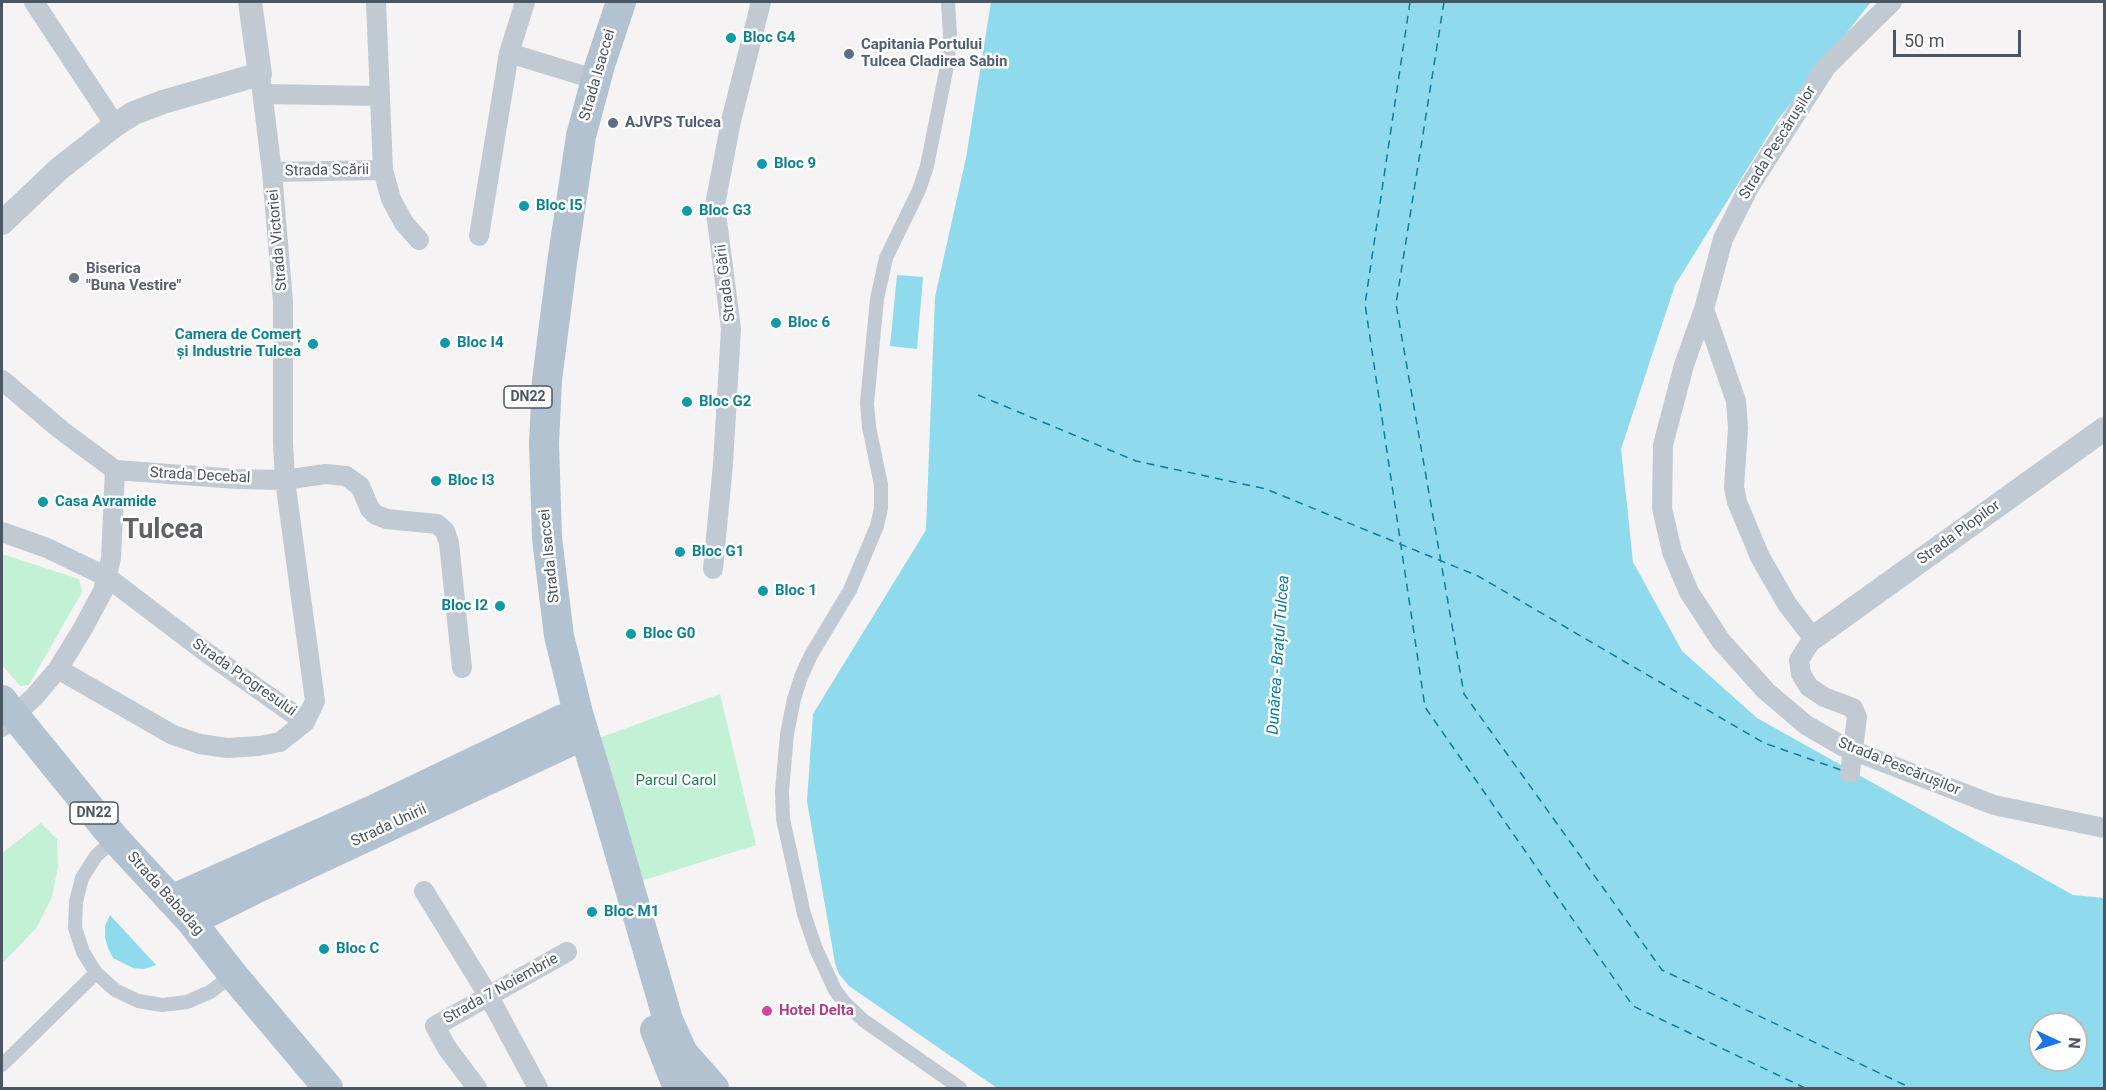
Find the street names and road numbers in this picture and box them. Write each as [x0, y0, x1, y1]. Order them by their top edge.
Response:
street label: Strada Isaccei [576, 27, 620, 123]
street label: Strada Pescărușilor [1736, 83, 1820, 203]
street label: Strada Scării [285, 161, 369, 181]
street label: Strada Victoriei [265, 189, 291, 291]
street label: Strada Gării [712, 243, 740, 323]
road number: DN22 [504, 386, 552, 408]
street label: Strada Decebal [149, 464, 251, 488]
street label: Strada Plopilor [1914, 497, 2004, 569]
street label: Strada Isaccei [536, 508, 564, 604]
street label: Strada Progresului [188, 635, 300, 721]
street label: Strada Pescărușilor [1835, 734, 1963, 800]
street label: Strada Unirii [348, 801, 430, 851]
road number: DN22 [70, 802, 118, 824]
street label: Strada Babadag [123, 849, 207, 939]
street label: Strada 7 Noiembrie [440, 950, 562, 1028]

